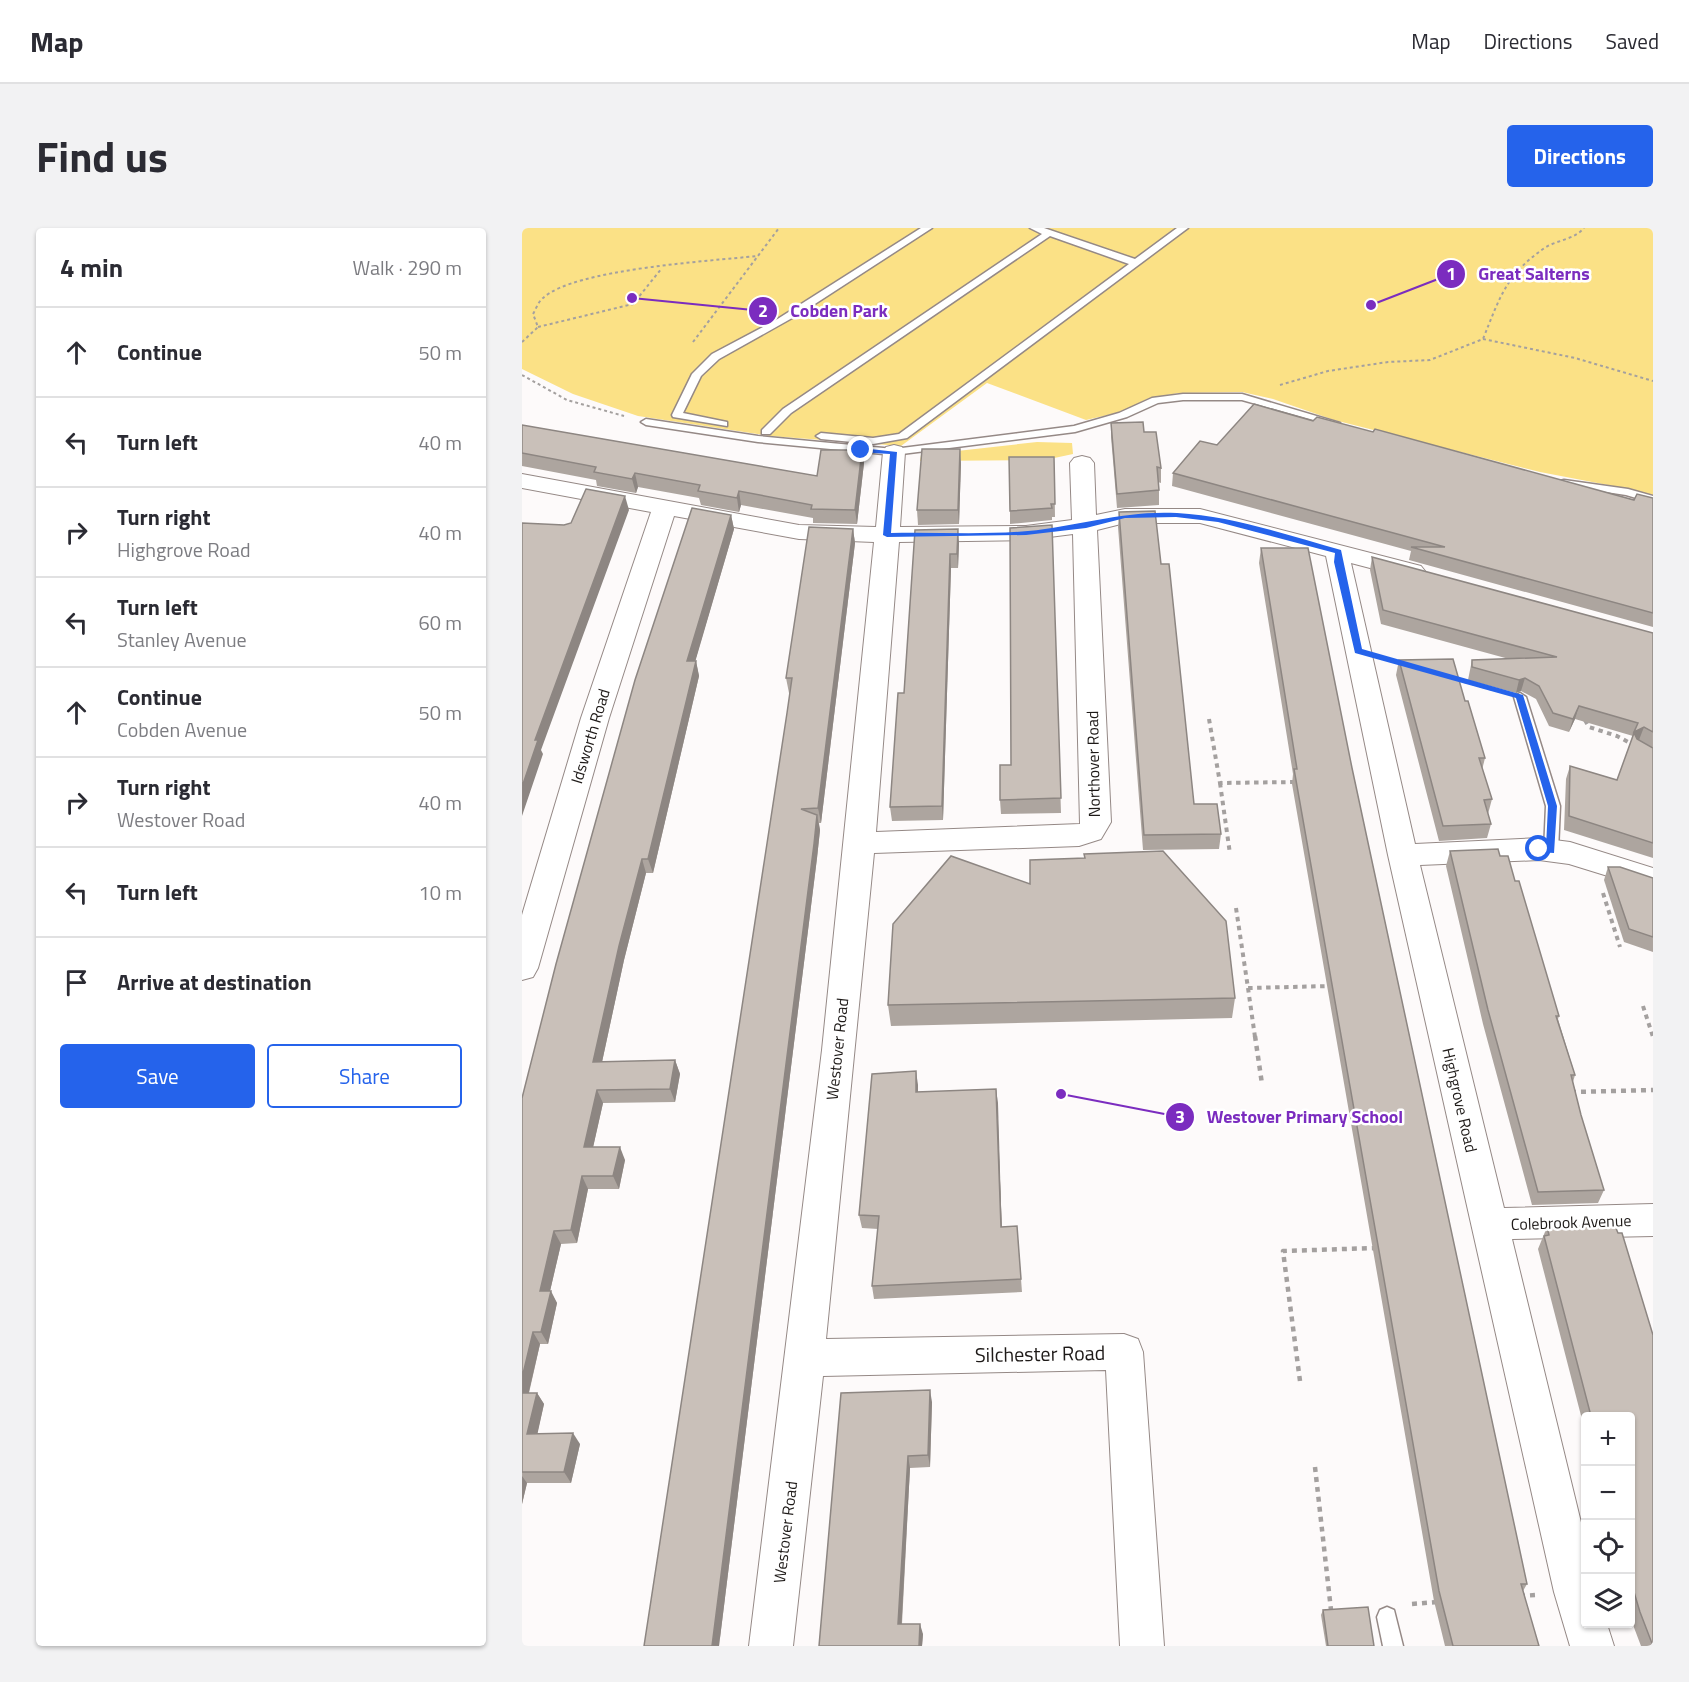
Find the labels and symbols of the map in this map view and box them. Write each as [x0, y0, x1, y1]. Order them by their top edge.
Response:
callout: Great Salterns [1436, 256, 1602, 292]
text: 1 [1446, 260, 1456, 287]
text: Great Salterns [1478, 260, 1590, 287]
callout: Cobden Park [748, 293, 900, 329]
text: 2 [758, 297, 768, 324]
text: Cobden Park [790, 297, 889, 324]
route end [847, 436, 873, 462]
street label: Idsworth Road [564, 686, 616, 786]
street label: Northover Road [1080, 711, 1106, 817]
route start [1525, 835, 1551, 861]
street label: Westover Road [820, 997, 854, 1101]
street label: Highgrove Road [1436, 1045, 1484, 1155]
callout: Westover Primary School [1165, 1099, 1415, 1135]
text: 3 [1175, 1103, 1185, 1130]
text: Westover Primary School [1207, 1103, 1403, 1130]
street label: Colebrook Avenue [1510, 1208, 1632, 1236]
street label: Silchester Road [975, 1337, 1105, 1370]
street label: Westover Road [767, 1480, 803, 1584]

